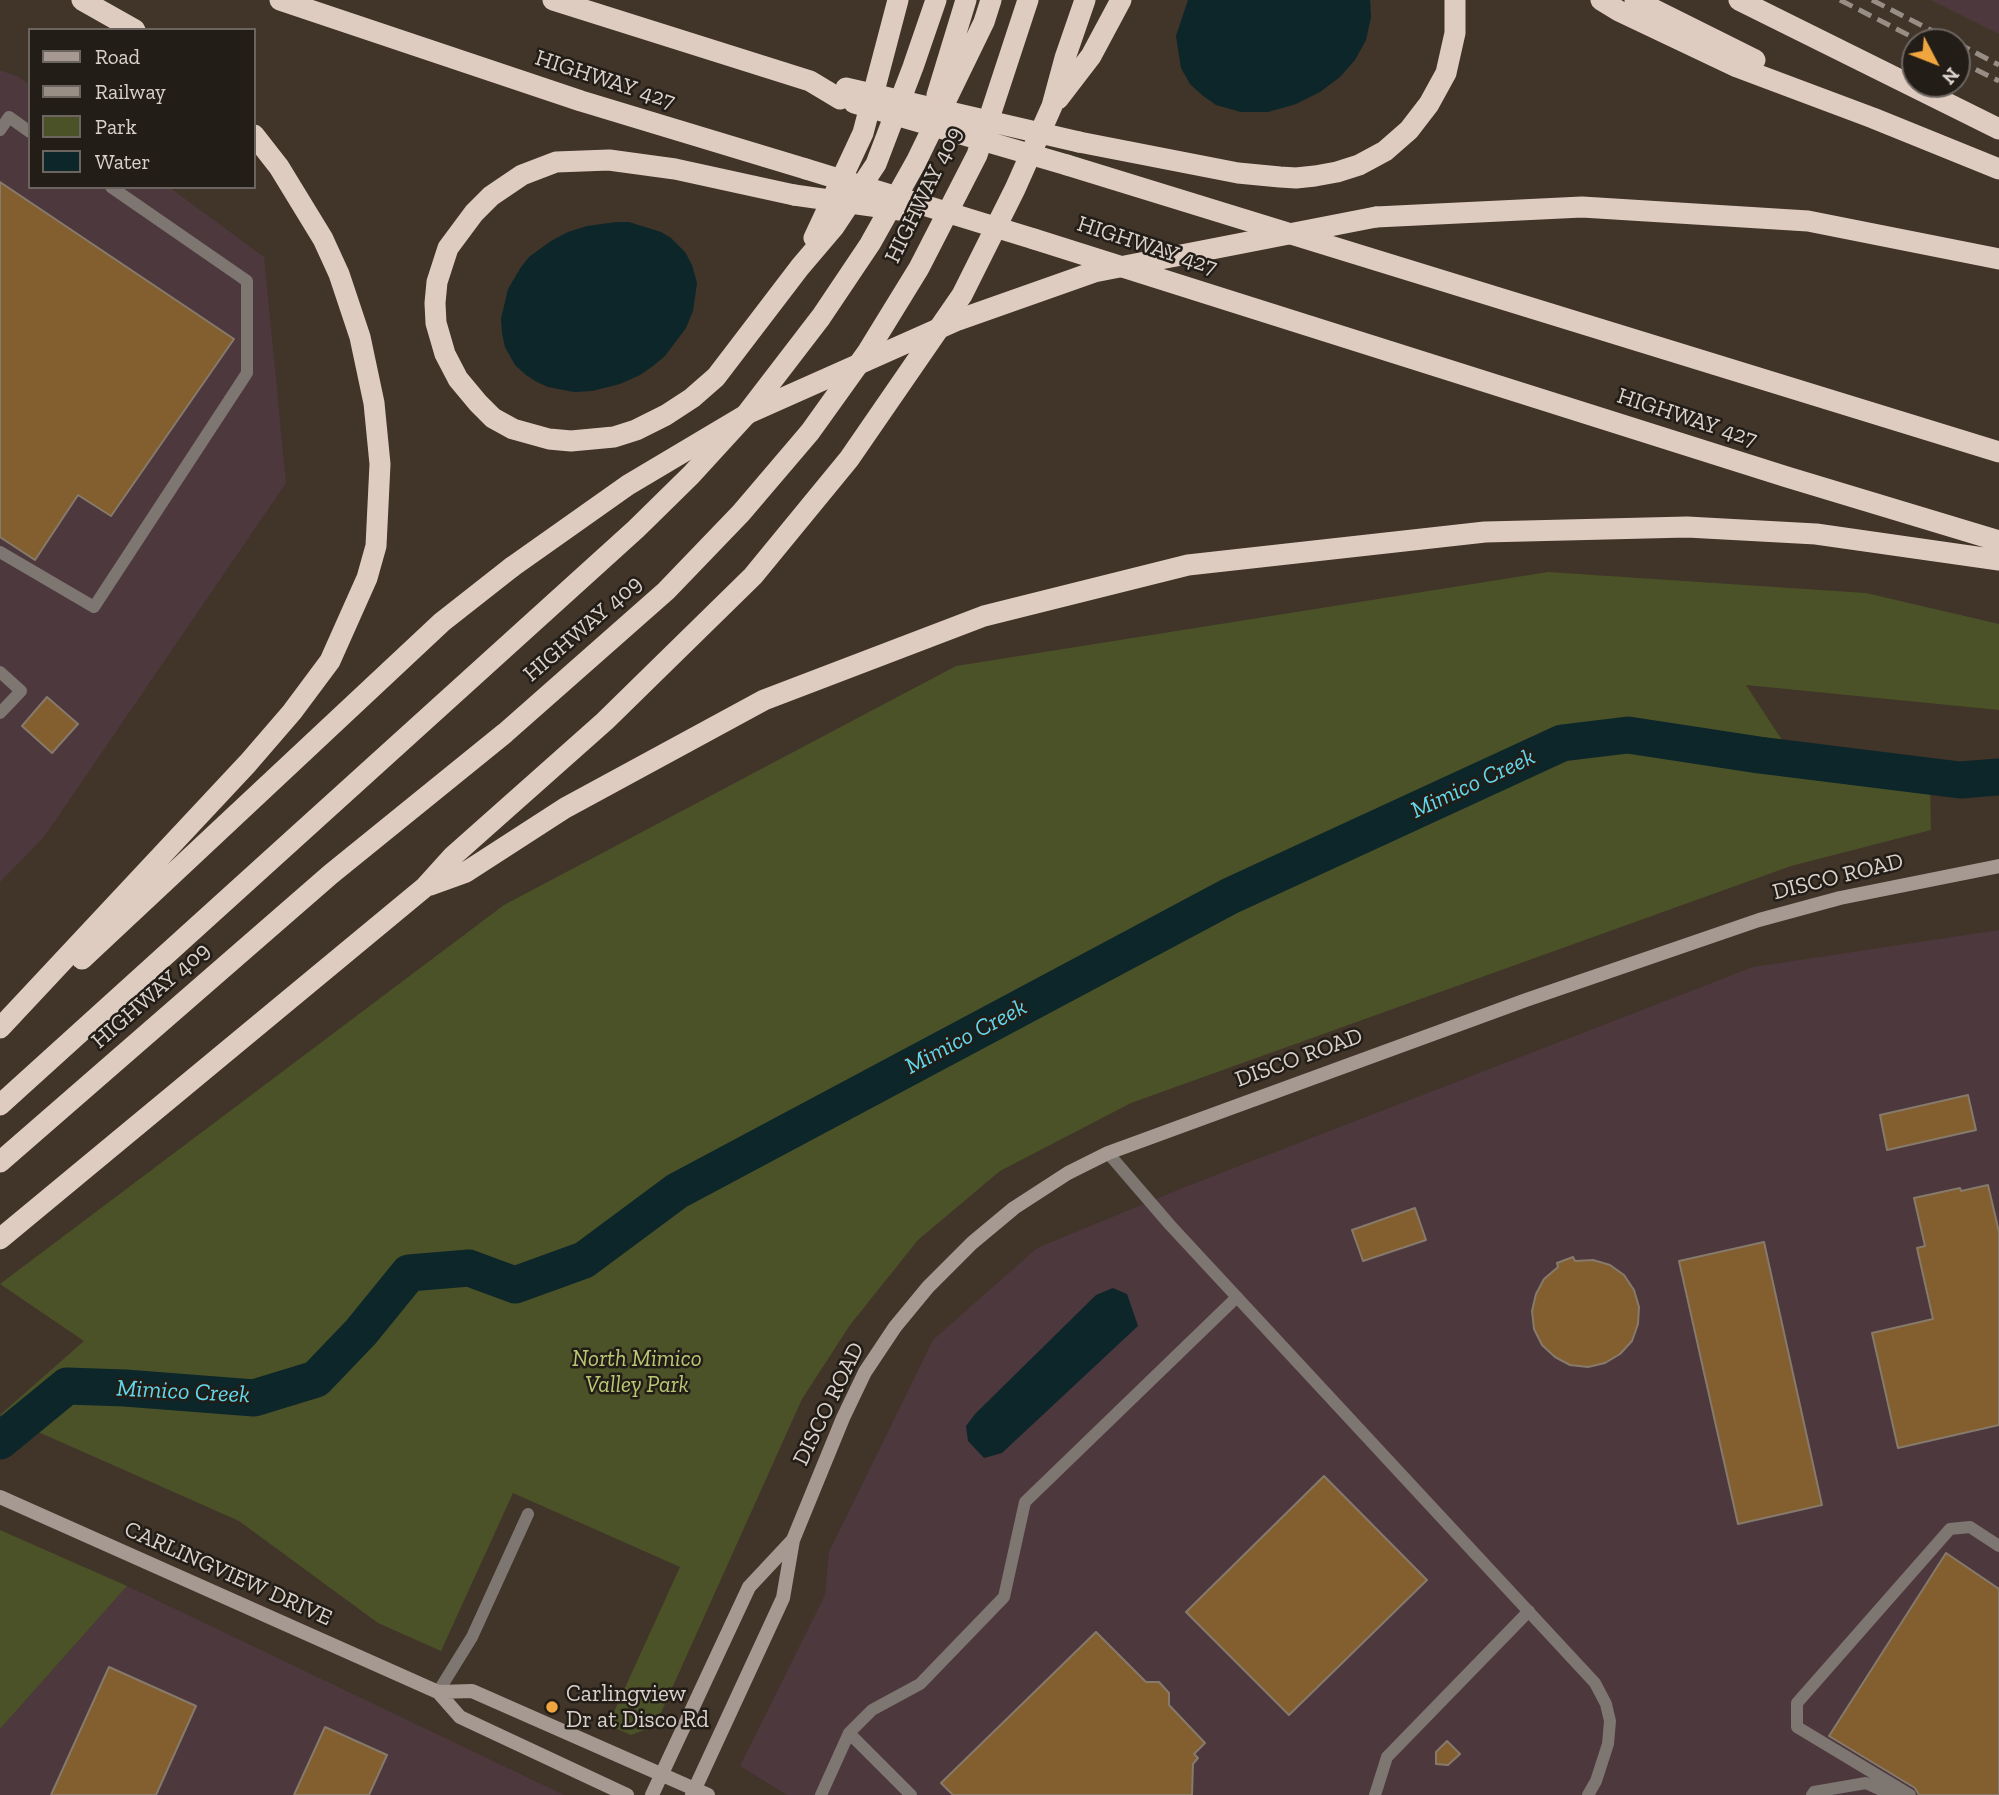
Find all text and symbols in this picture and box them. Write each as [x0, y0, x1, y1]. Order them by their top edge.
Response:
legend [28, 28, 256, 189]
north arrow [1901, 28, 1971, 98]
text: Road [95, 44, 140, 69]
street label: HIGHWAY 427 [532, 44, 678, 116]
text: N [1937, 63, 1964, 89]
text: Railway [95, 79, 166, 104]
text: Park [95, 114, 137, 139]
street label: HIGHWAY 409 [879, 122, 969, 268]
text: Water [95, 149, 150, 174]
street label: HIGHWAY 427 [1074, 210, 1220, 282]
street label: HIGHWAY 427 [1614, 382, 1760, 454]
street label: HIGHWAY 409 [518, 570, 648, 688]
water label: Mimico Creek [1406, 743, 1540, 825]
street label: DISCO ROAD [1770, 847, 1906, 907]
street label: HIGHWAY 409 [86, 937, 216, 1055]
water label: Mimico Creek [900, 993, 1032, 1081]
street label: DISCO ROAD [1231, 1022, 1367, 1094]
street label: DISCO ROAD [787, 1338, 871, 1470]
park label: North Mimico Valley Park [572, 1345, 702, 1399]
water label: Mimico Creek [116, 1374, 250, 1410]
street label: CARLINGVIEW DRIVE [120, 1516, 336, 1632]
place label: Carlingview Dr at Disco Rd [566, 1680, 709, 1734]
marker: Carlingview Dr at Disco Rd [544, 1699, 560, 1715]

